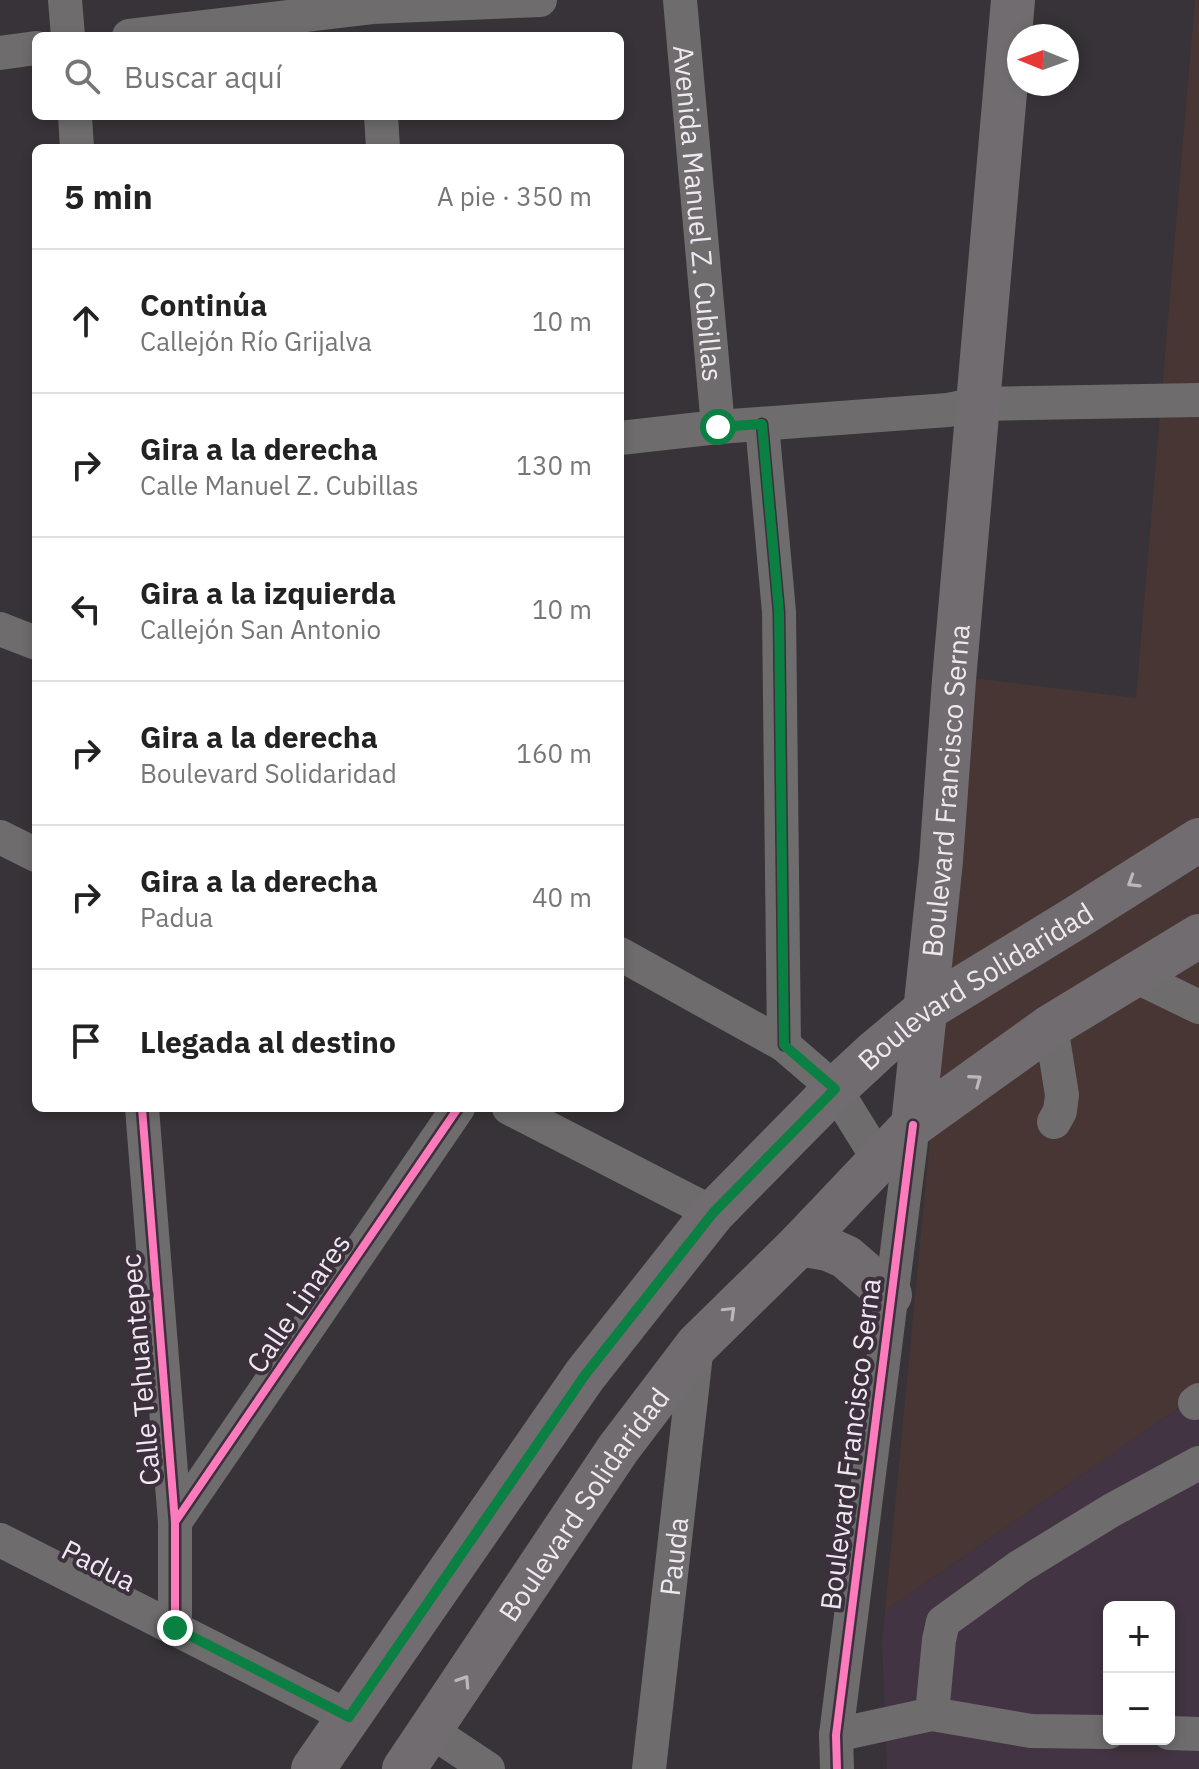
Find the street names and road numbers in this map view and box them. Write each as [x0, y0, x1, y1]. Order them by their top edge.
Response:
street label: Avenida Manuel Z. Cubillas [666, 43, 732, 383]
street label: Boulevard Francisco Serna [912, 623, 977, 959]
street label: Boulevard Solidaridad [849, 893, 1100, 1078]
street label: Calle Linares [238, 1226, 358, 1380]
street label: Calle Tehuantepec [111, 1253, 169, 1487]
street label: Boulevard Francisco Serna [811, 1276, 889, 1612]
street label: Boulevard Solidaridad [490, 1379, 677, 1628]
street label: Pauda [650, 1515, 696, 1598]
street label: Padua [56, 1531, 143, 1599]

